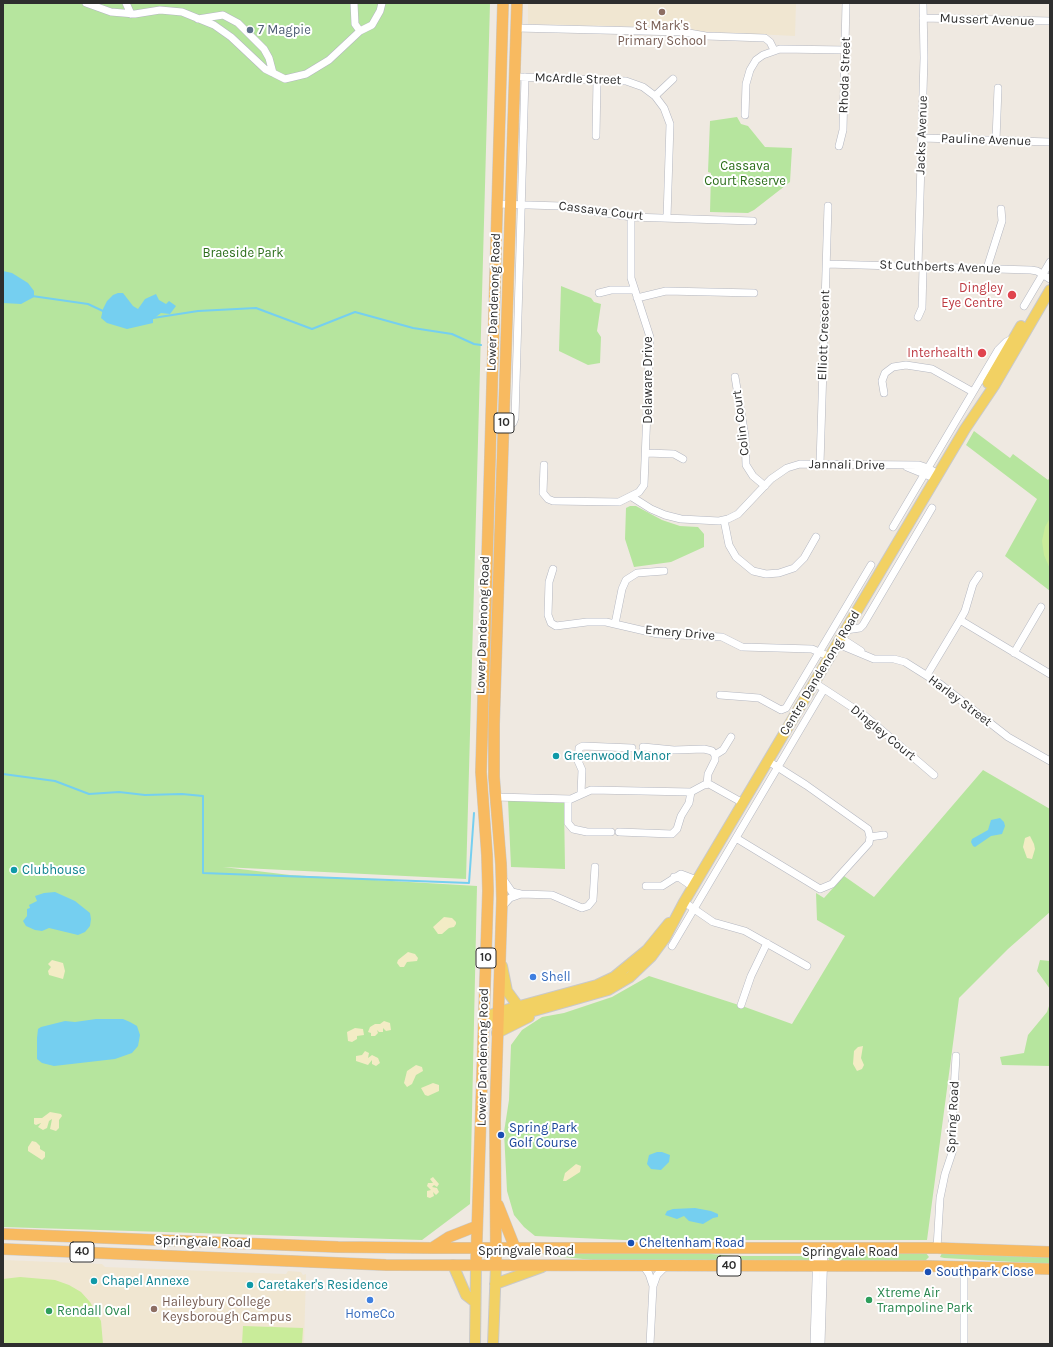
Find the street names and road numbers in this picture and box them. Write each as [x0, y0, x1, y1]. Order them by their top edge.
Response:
street label: Mussert Avenue [939, 11, 1035, 29]
street label: Rhoda Street [836, 36, 854, 114]
street label: McArdle Street [534, 70, 622, 88]
street label: Jacks Avenue [913, 95, 931, 175]
street label: Pauline Avenue [941, 131, 1031, 149]
street label: Cassava Court [558, 198, 644, 224]
street label: Lower Dandenong Road [484, 233, 504, 371]
street label: St Cuthberts Avenue [879, 257, 1001, 277]
street label: Elliott Crescent [815, 289, 833, 381]
street label: Delaware Drive [640, 336, 656, 424]
street label: Colin Court [729, 389, 753, 457]
road number: 10 [494, 413, 514, 433]
street label: Jannali Drive [809, 457, 885, 473]
street label: Lower Dandenong Road [473, 556, 493, 694]
street label: Centre Dandenong Road [777, 608, 863, 738]
street label: Emery Drive [644, 622, 716, 644]
street label: Harley Street [925, 672, 995, 730]
street label: Dingley Court [847, 702, 919, 764]
road number: 10 [476, 948, 496, 968]
street label: Lower Dandenong Road [474, 988, 492, 1126]
street label: Spring Road [943, 1081, 963, 1153]
street label: Springvale Road [155, 1233, 251, 1251]
road number: 40 [70, 1242, 94, 1262]
street label: Springvale Road [478, 1243, 574, 1259]
street label: Springvale Road [802, 1244, 898, 1260]
road number: 40 [717, 1256, 741, 1276]

